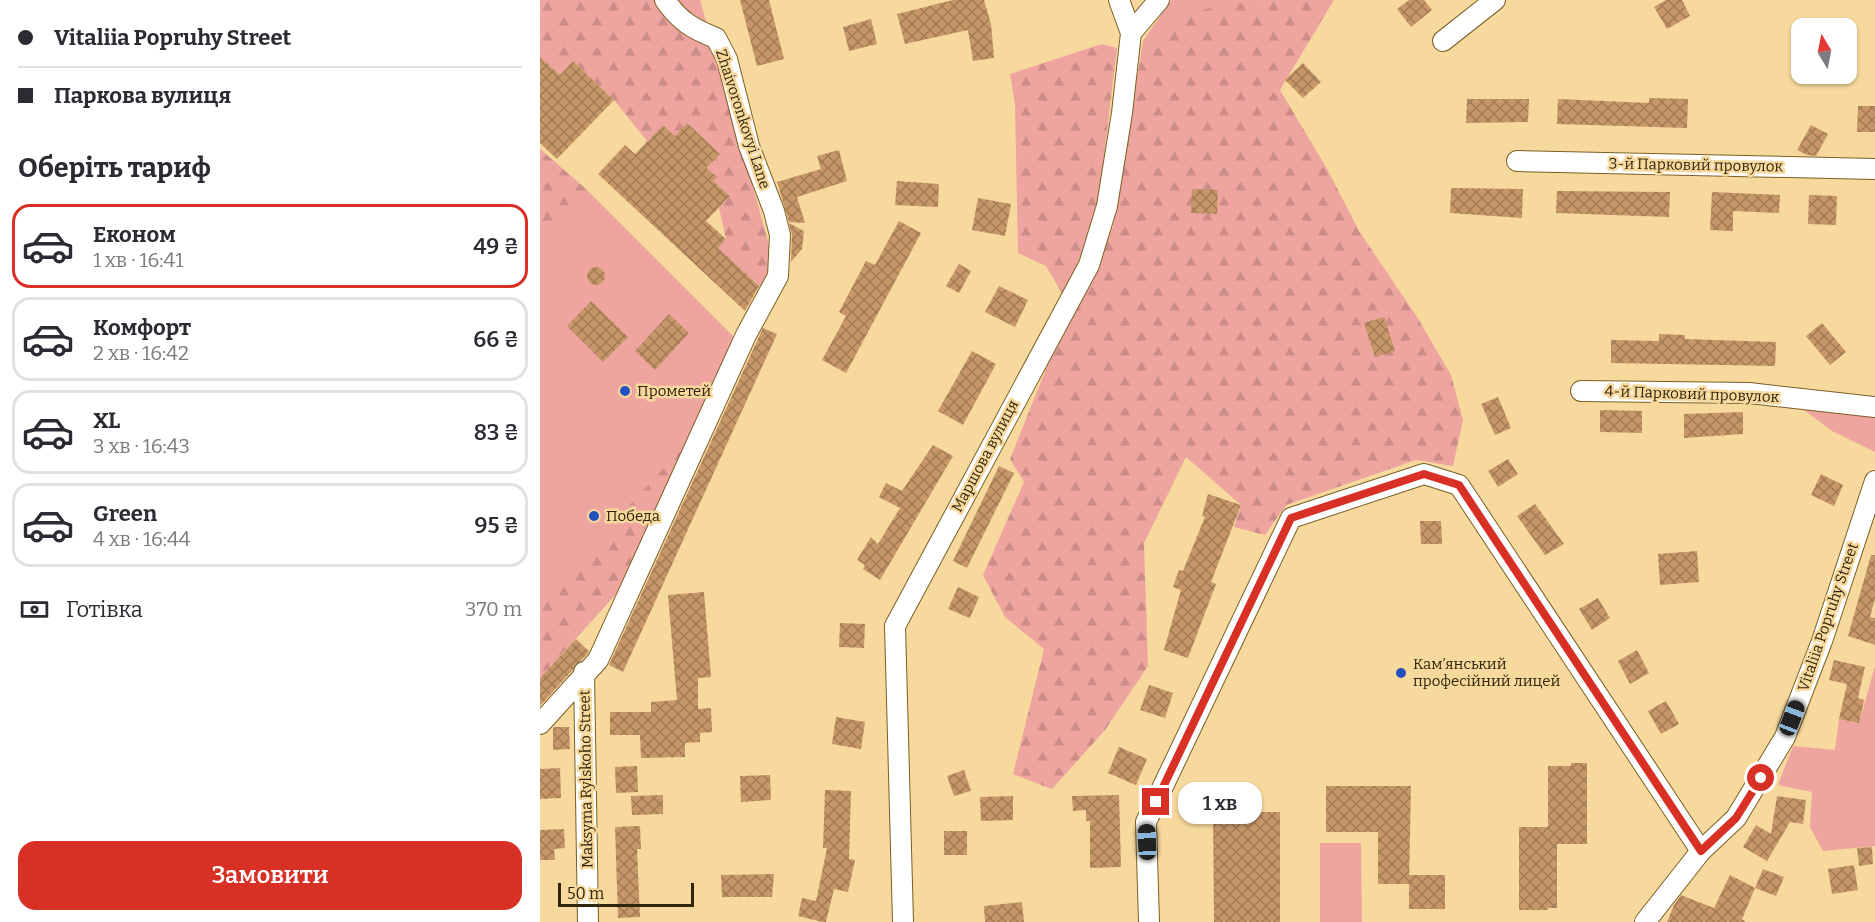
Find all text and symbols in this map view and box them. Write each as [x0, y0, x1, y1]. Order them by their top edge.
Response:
north arrow [1791, 18, 1857, 84]
map controls [1791, 18, 1857, 84]
text: Vitaliia Popruhy Street [54, 24, 291, 51]
street label: Zhaivoronkovyi Lane [712, 47, 774, 191]
text: Паркова вулиця [54, 82, 231, 109]
text: Оберіть тариф [18, 152, 211, 184]
street label: 3-й Парковий провулок [1609, 154, 1784, 176]
icon: car [21, 219, 75, 273]
text: Економ [93, 221, 176, 248]
text: 49 ₴ [473, 233, 519, 260]
text: 1 хв · 16:41 [93, 248, 183, 272]
icon: car [21, 312, 75, 366]
text: Комфорт [93, 314, 191, 341]
text: 66 ₴ [473, 326, 519, 353]
text: 2 хв · 16:42 [93, 341, 189, 365]
place label: Прометей [637, 382, 711, 400]
street label: 4-й Парковий провулок [1604, 382, 1780, 406]
marker: Прометей [618, 384, 632, 398]
street label: Маршова вулиця [948, 397, 1022, 515]
icon: car [21, 405, 75, 459]
text: XL [93, 407, 120, 434]
text: 83 ₴ [474, 419, 519, 446]
text: 3 хв · 16:43 [93, 434, 190, 458]
icon: car [21, 498, 75, 552]
text: Green [93, 500, 157, 527]
place label: Победа [606, 507, 660, 525]
marker: Победа [587, 509, 601, 523]
text: 95 ₴ [474, 512, 519, 539]
text: 4 хв · 16:44 [93, 527, 191, 551]
street label: Vitaliia Popruhy Street [1794, 540, 1862, 694]
icon: cash [18, 593, 51, 626]
text: Готівка [66, 596, 143, 623]
text: 370 m [465, 597, 522, 621]
place label: Кам’янський професійний лицей [1413, 655, 1560, 690]
marker: Кам’янський професійний лицей [1394, 666, 1408, 680]
street label: Maksyma Rylskoho Street [575, 689, 597, 868]
car [1777, 698, 1807, 738]
route start [1747, 764, 1774, 791]
callout: 1 хв [1177, 781, 1261, 823]
route end [1142, 788, 1169, 815]
text: 1 хв [1203, 791, 1237, 815]
car [1137, 824, 1157, 860]
button: Замовити [18, 841, 522, 910]
scale bar [558, 880, 694, 908]
text: 50 m [567, 884, 604, 903]

